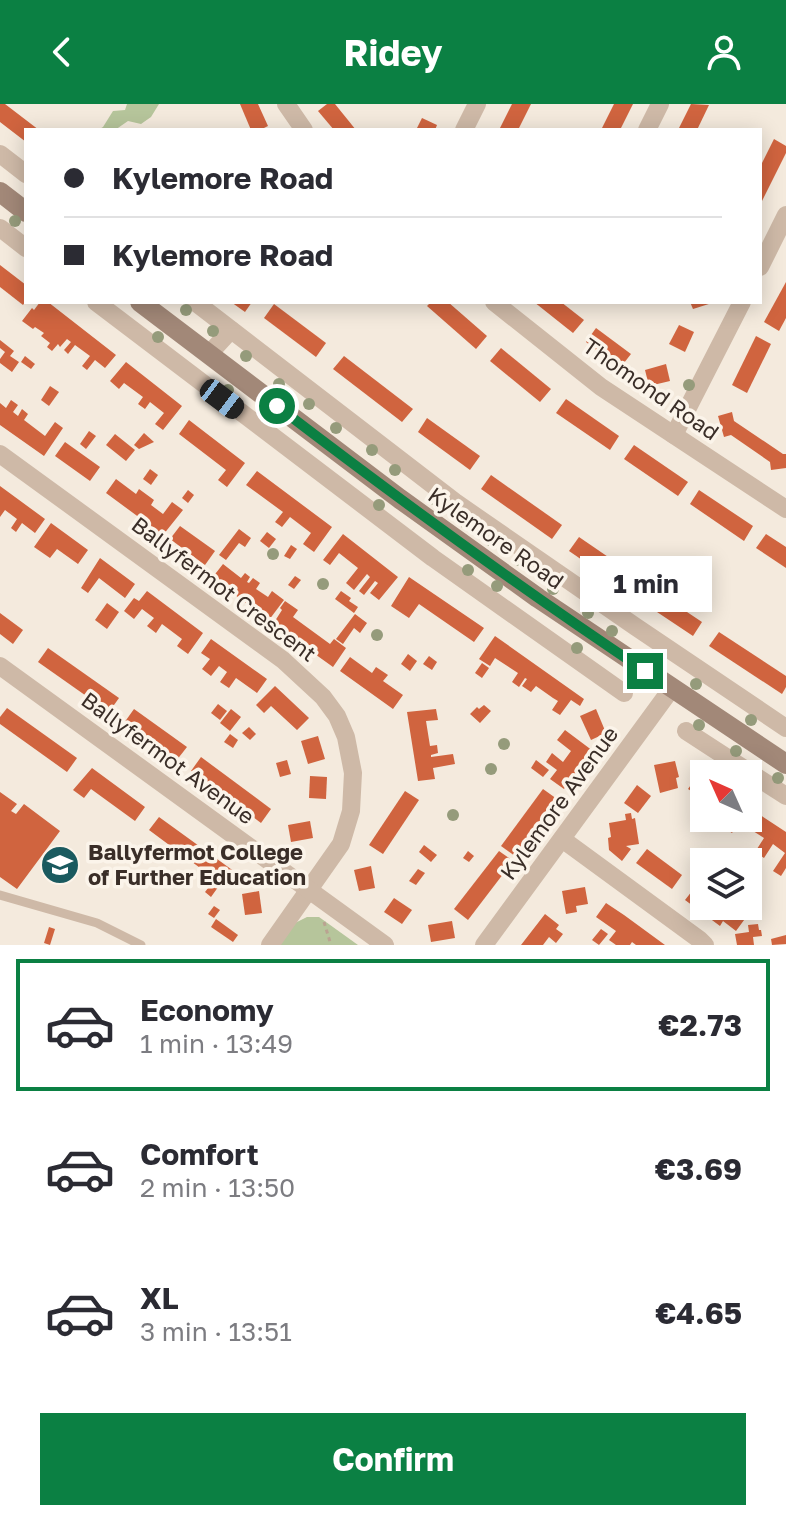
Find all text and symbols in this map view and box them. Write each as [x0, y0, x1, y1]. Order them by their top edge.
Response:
icon: back [40, 30, 84, 74]
icon: person [702, 30, 746, 74]
text: Ridey [343, 31, 443, 74]
text: Kylemore Road [112, 160, 333, 196]
text: Kylemore Road [112, 237, 333, 273]
street label: Thomond Road [578, 332, 724, 445]
car [196, 375, 248, 423]
route start [259, 388, 295, 424]
street label: Kylemore Road [423, 481, 569, 594]
street label: Ballyfermot Crescent [127, 510, 322, 667]
callout: 1 min [579, 555, 711, 611]
text: 1 min [613, 568, 679, 599]
route end [627, 653, 663, 689]
street label: Ballyfermot Avenue [76, 686, 260, 829]
street label: Kylemore Avenue [494, 721, 623, 885]
north arrow [690, 760, 762, 832]
map controls [690, 760, 762, 920]
place label: Ballyfermot College of Further Education [88, 838, 306, 890]
school or university icon: Ballyfermot College of Further Education [39, 844, 81, 886]
button: layers [690, 848, 762, 920]
icon: car [44, 989, 116, 1061]
text: Economy [140, 992, 274, 1028]
text: €2.73 [658, 1007, 742, 1043]
text: 1 min · 13:49 [140, 1028, 293, 1059]
icon: car [44, 1133, 116, 1205]
text: Comfort [140, 1136, 259, 1172]
text: €3.69 [655, 1151, 742, 1187]
text: 2 min · 13:50 [140, 1172, 295, 1203]
icon: car [44, 1277, 116, 1349]
text: XL [140, 1280, 179, 1316]
text: €4.65 [655, 1295, 742, 1331]
text: 3 min · 13:51 [140, 1316, 292, 1347]
button: Confirm [40, 1413, 746, 1505]

